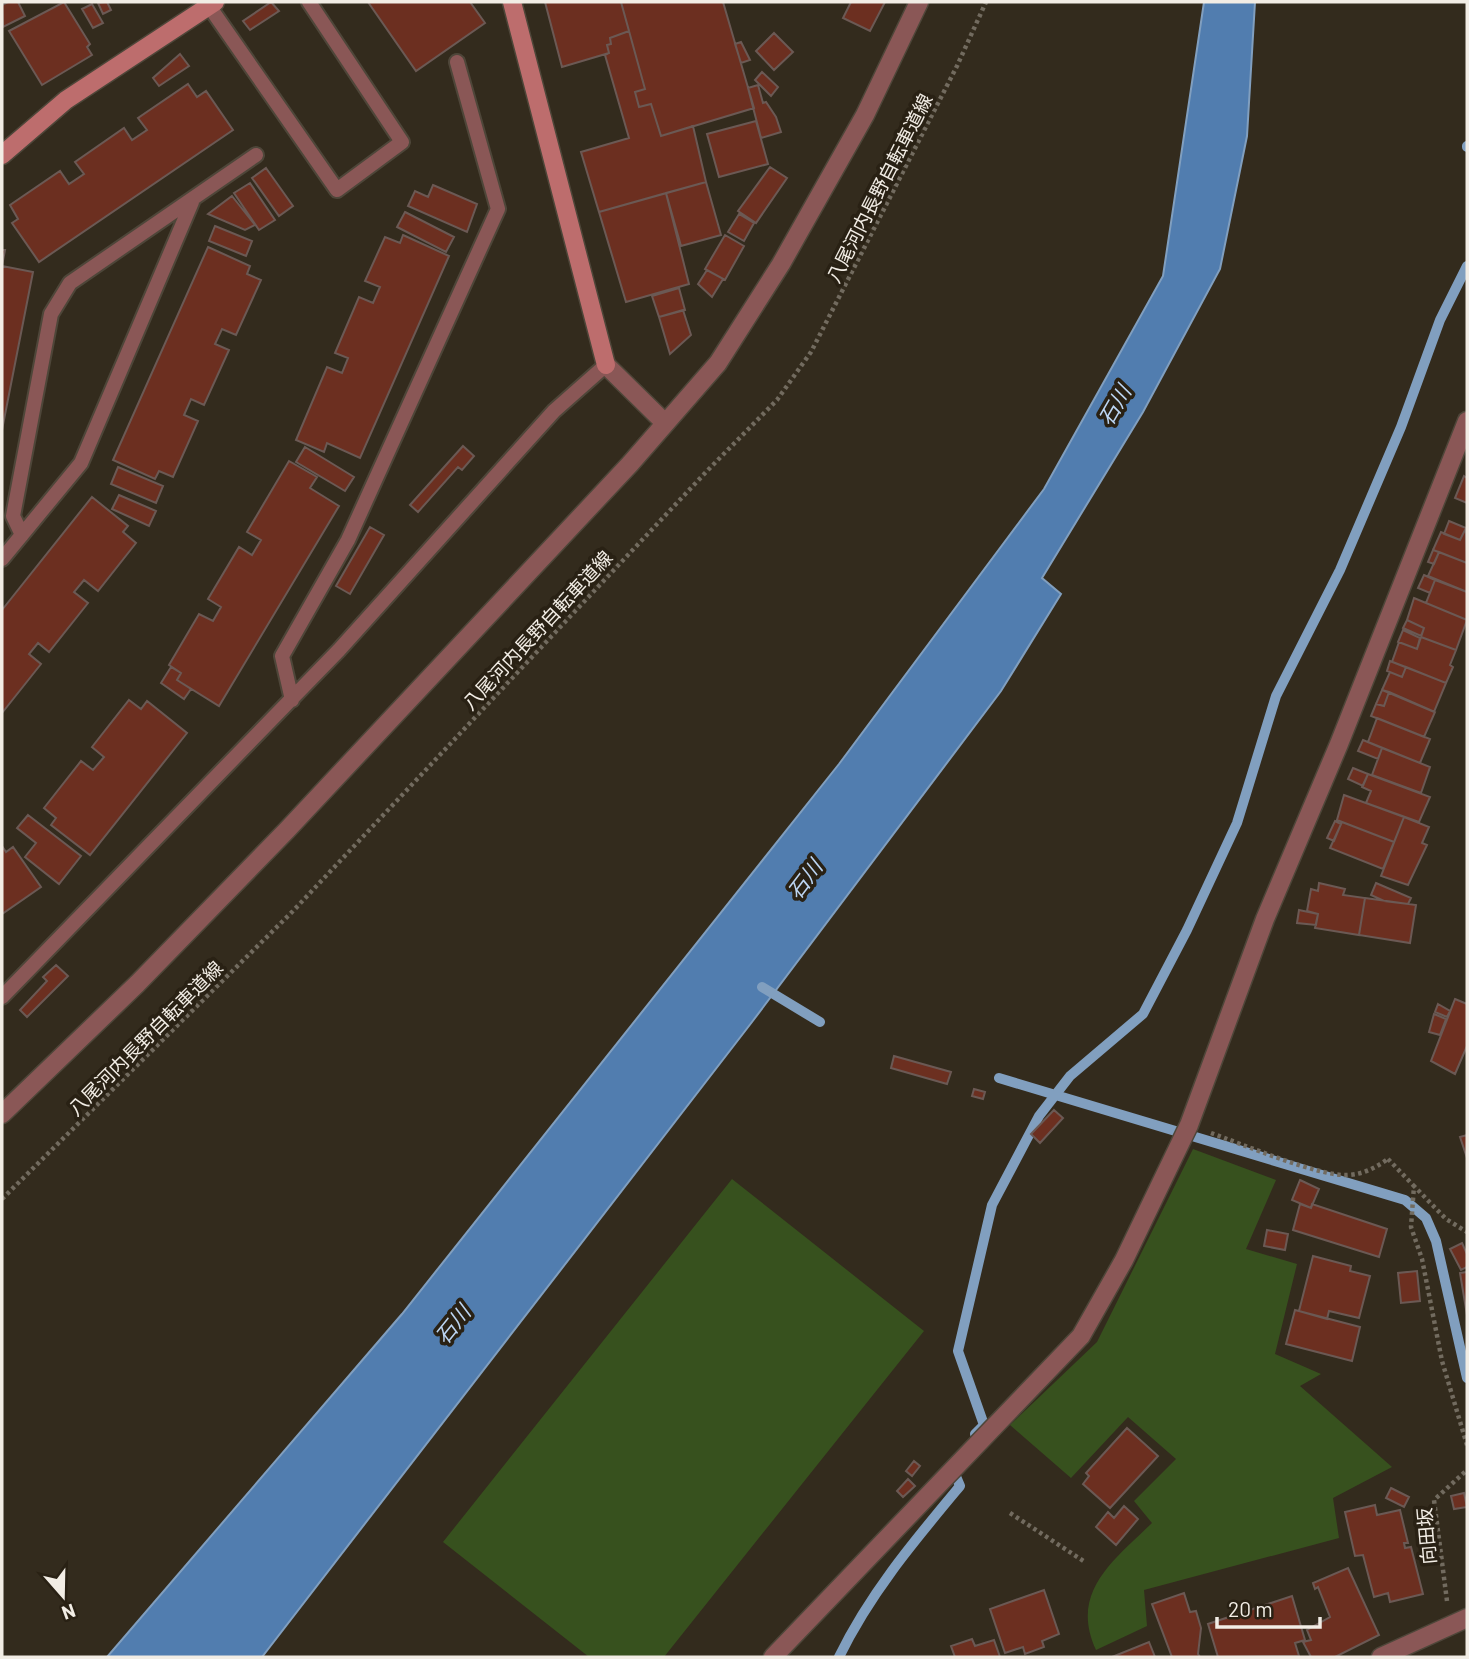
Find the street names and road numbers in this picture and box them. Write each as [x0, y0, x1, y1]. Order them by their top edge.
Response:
street label: 八尾河内長野自転車道線 [821, 90, 937, 286]
street label: 八尾河内長野自転車道線 [457, 546, 617, 714]
street label: 八尾河内長野自転車道線 [63, 956, 227, 1120]
street label: 向田坂 [1412, 1507, 1440, 1565]

